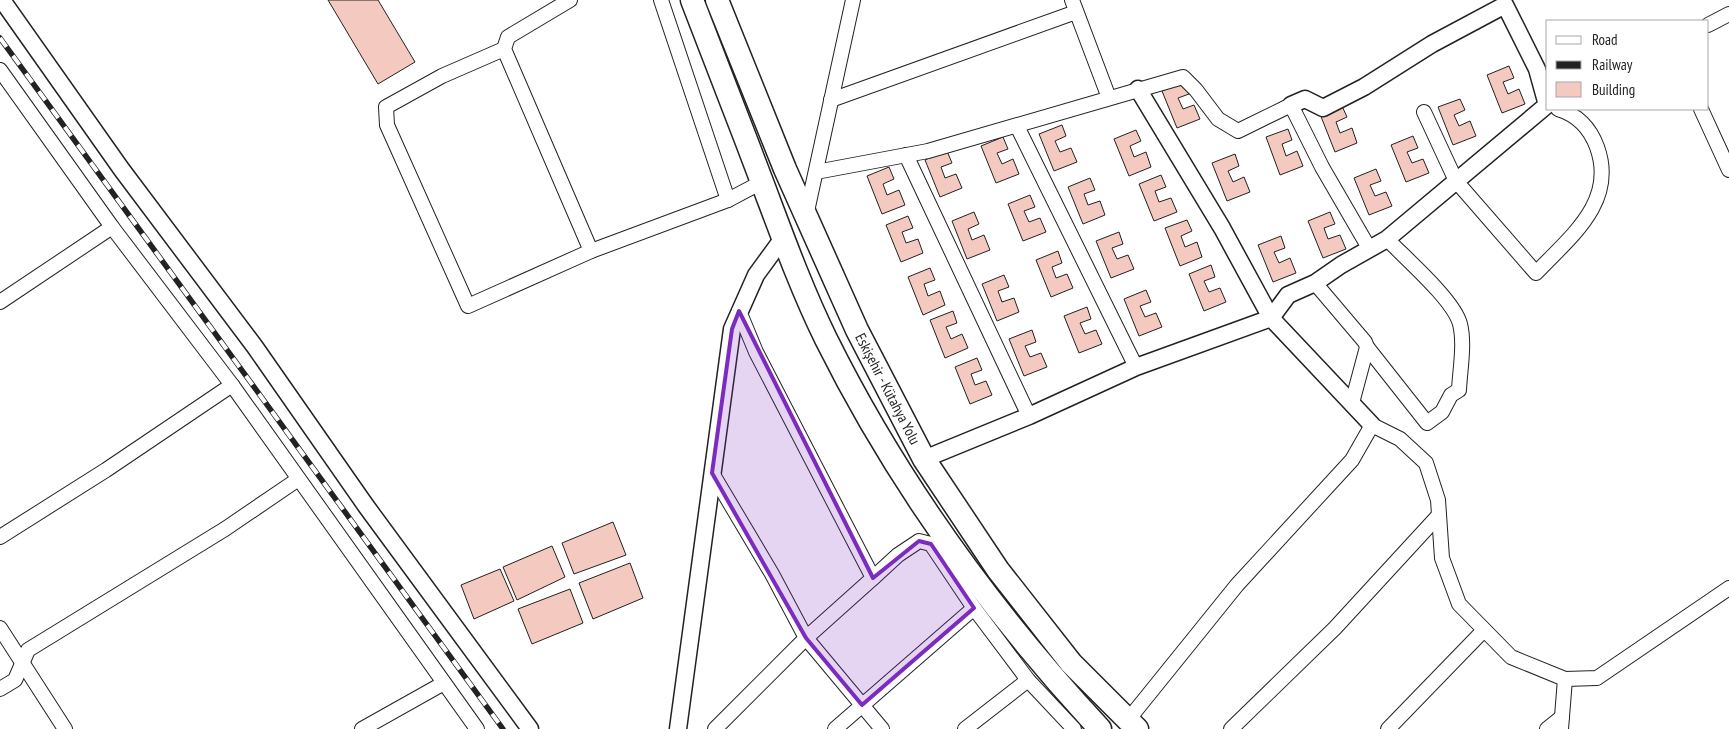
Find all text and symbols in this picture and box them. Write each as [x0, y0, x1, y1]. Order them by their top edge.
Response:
legend [1546, 20, 1709, 110]
text: Road [1592, 30, 1618, 49]
text: Railway [1592, 55, 1633, 74]
text: Building [1592, 80, 1635, 99]
street label: Eskişehir - Kütahya Yolu [851, 330, 925, 448]

